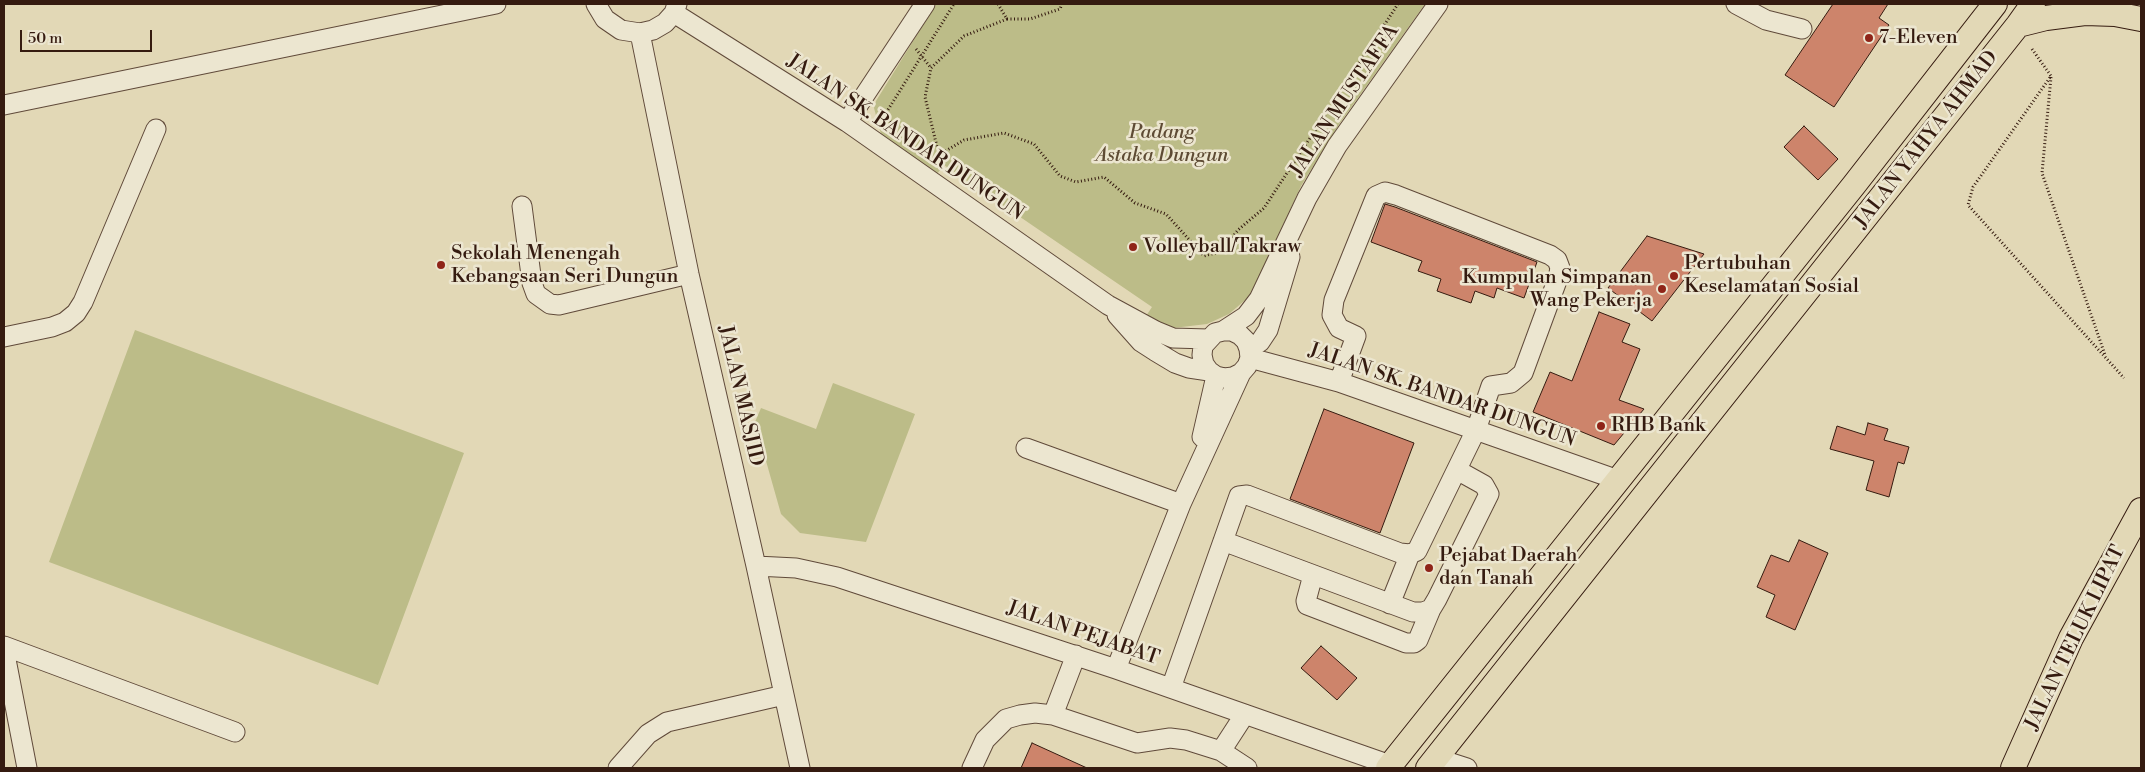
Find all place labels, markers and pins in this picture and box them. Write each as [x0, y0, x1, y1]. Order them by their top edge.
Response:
place label: 7-Eleven [1879, 26, 1958, 50]
marker: 7-Eleven [1863, 32, 1875, 44]
place label: Volleyball/Takraw [1143, 235, 1301, 259]
marker: Volleyball/Takraw [1127, 241, 1139, 253]
place label: Sekolah Menengah Kebangsaan Seri Dungun [451, 242, 678, 289]
place label: Pertubuhan Keselamatan Sosial [1684, 252, 1859, 299]
marker: Sekolah Menengah Kebangsaan Seri Dungun [435, 259, 447, 271]
place label: Kumpulan Simpanan Wang Pekerja [1462, 266, 1652, 313]
marker: Pertubuhan Keselamatan Sosial [1668, 270, 1680, 282]
marker: Kumpulan Simpanan Wang Pekerja [1656, 283, 1668, 295]
place label: RHB Bank [1611, 414, 1706, 438]
marker: RHB Bank [1595, 420, 1607, 432]
place label: Pejabat Daerah dan Tanah [1439, 544, 1577, 591]
marker: Pejabat Daerah dan Tanah [1423, 562, 1435, 574]

